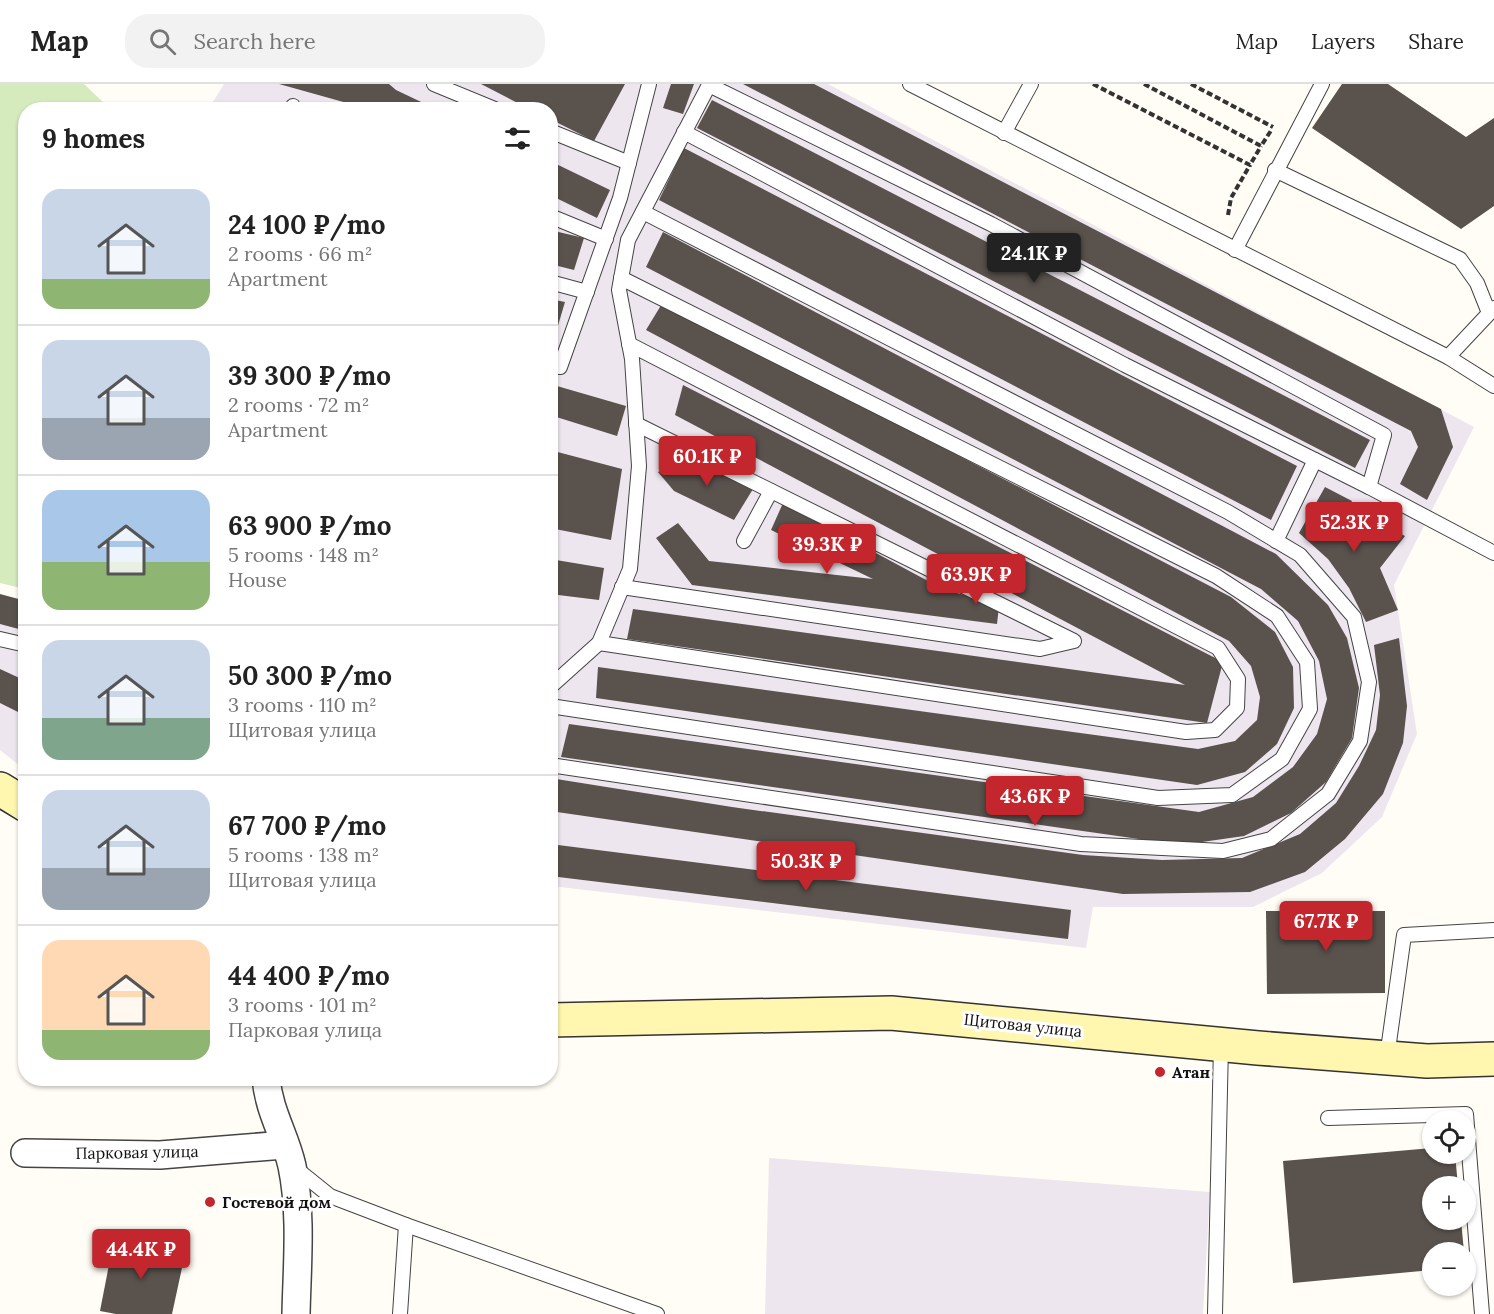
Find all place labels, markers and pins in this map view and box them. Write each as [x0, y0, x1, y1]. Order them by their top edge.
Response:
pin: 24.1K ₽ [979, 233, 1089, 284]
pin: 60.1K ₽ [652, 436, 762, 487]
pin: 52.3K ₽ [1299, 502, 1409, 553]
pin: 39.3K ₽ [772, 524, 882, 575]
pin: 63.9K ₽ [921, 554, 1031, 605]
pin: 43.6K ₽ [980, 776, 1090, 827]
pin: 50.3K ₽ [751, 841, 861, 892]
pin: 67.7K ₽ [1271, 901, 1381, 952]
place label: Атан [1172, 1062, 1210, 1082]
marker: Атан [1153, 1065, 1167, 1079]
place label: Гостевой дом [222, 1192, 331, 1212]
marker: Гостевой дом [203, 1195, 217, 1209]
pin: 44.4K ₽ [86, 1229, 196, 1280]

